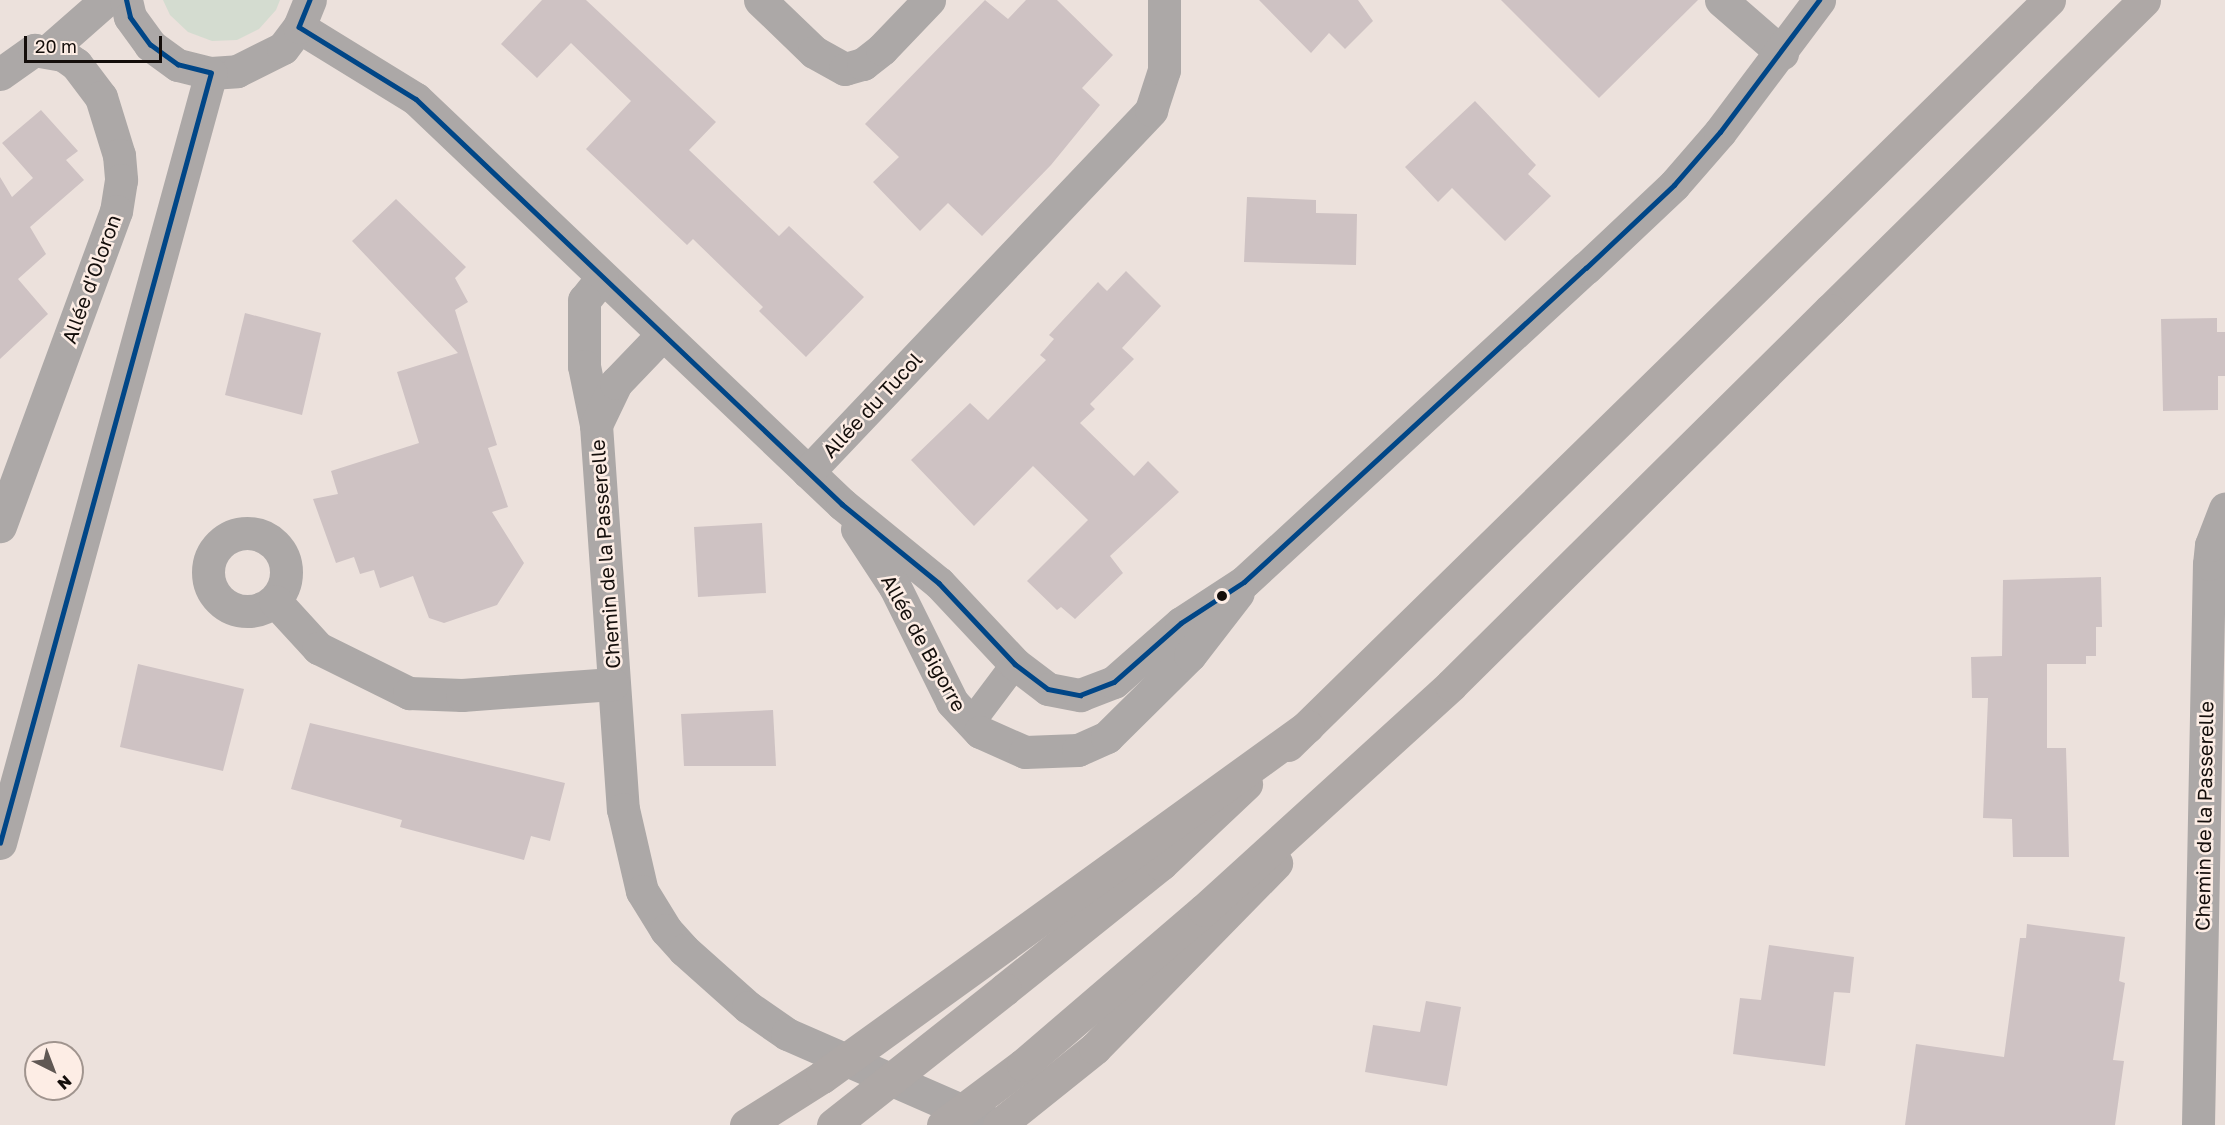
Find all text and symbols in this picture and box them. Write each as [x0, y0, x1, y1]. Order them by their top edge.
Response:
scale bar [27, 24, 165, 62]
text: 20 m [35, 35, 77, 57]
street label: Allée d'Oloron [57, 211, 125, 347]
street label: Allée du Tucol [817, 347, 927, 463]
street label: Chemin de la Passerelle [585, 439, 625, 669]
street label: Allée de Bigorre [876, 570, 972, 716]
unlabelled marker [1216, 590, 1228, 602]
street label: Chemin de la Passerelle [2190, 701, 2218, 931]
north arrow [24, 1041, 84, 1101]
text: N [53, 1071, 76, 1094]

